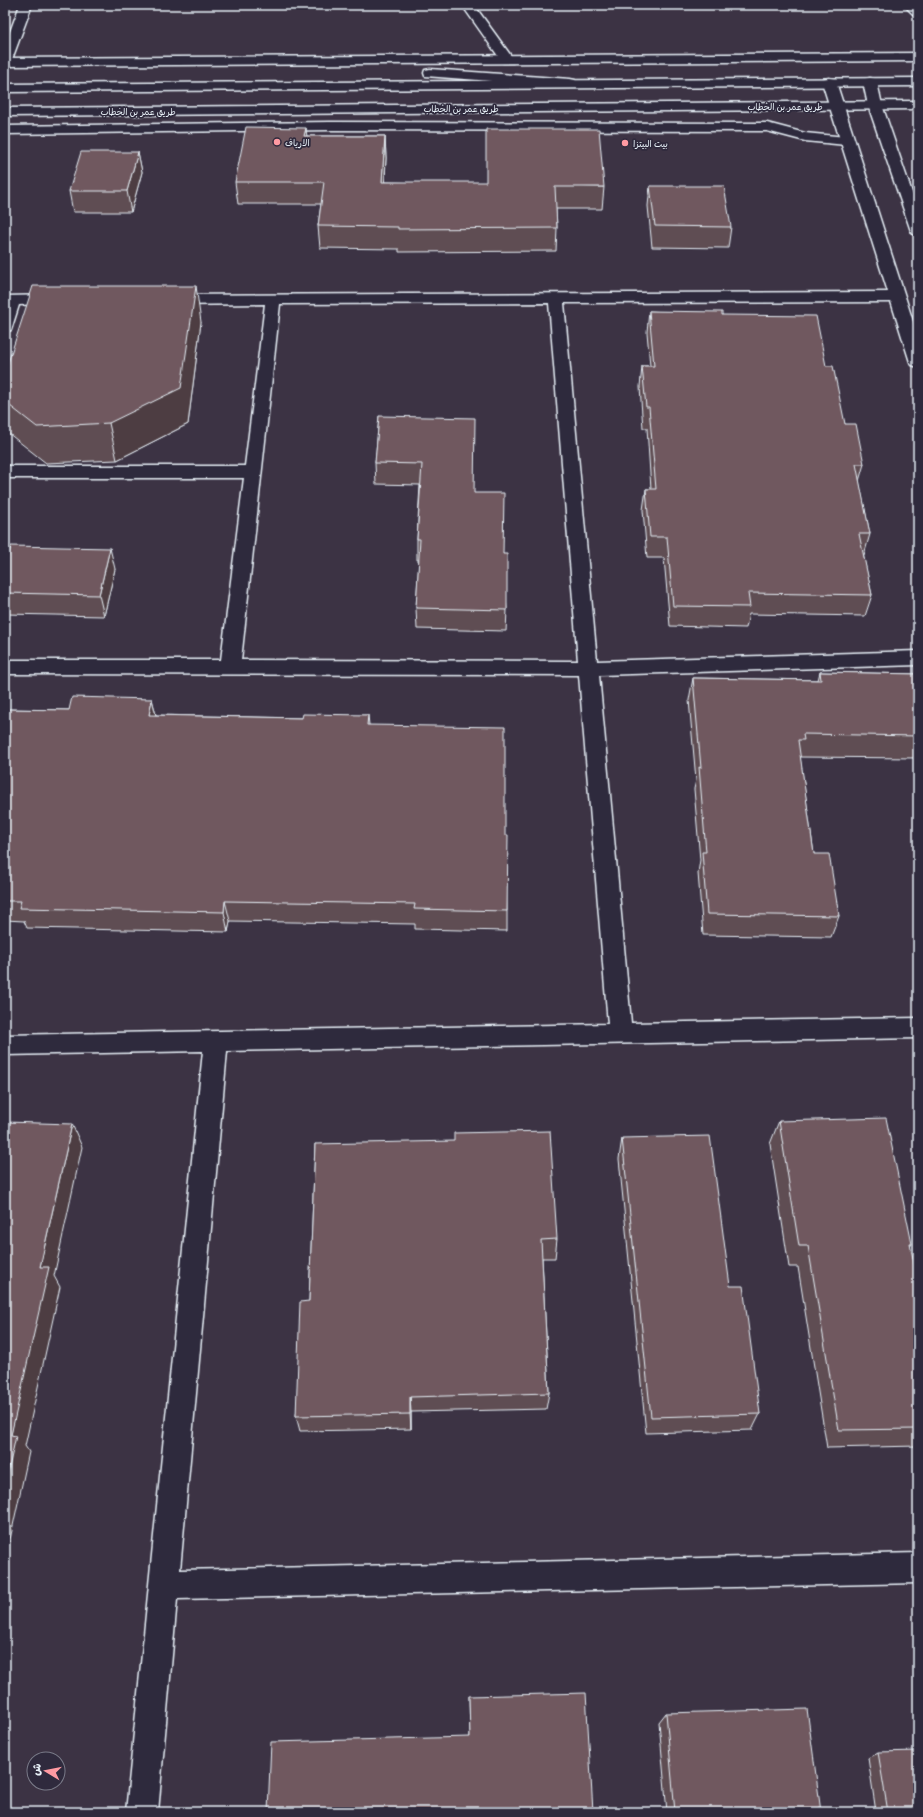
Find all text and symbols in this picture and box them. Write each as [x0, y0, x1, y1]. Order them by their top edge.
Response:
street label: طريق عمر بن الخطاب [747, 101, 823, 113]
street label: طريق عمر بن الخطاب [423, 103, 499, 115]
street label: طريق عمر بن الخطاب [100, 106, 176, 118]
marker: الارياف [272, 137, 282, 147]
place label: الارياف [285, 137, 310, 149]
marker: بيت البيتزا [620, 138, 630, 148]
place label: بيت البيتزا [633, 138, 668, 150]
north arrow [26, 1751, 66, 1791]
text: ش [28, 1762, 44, 1776]

